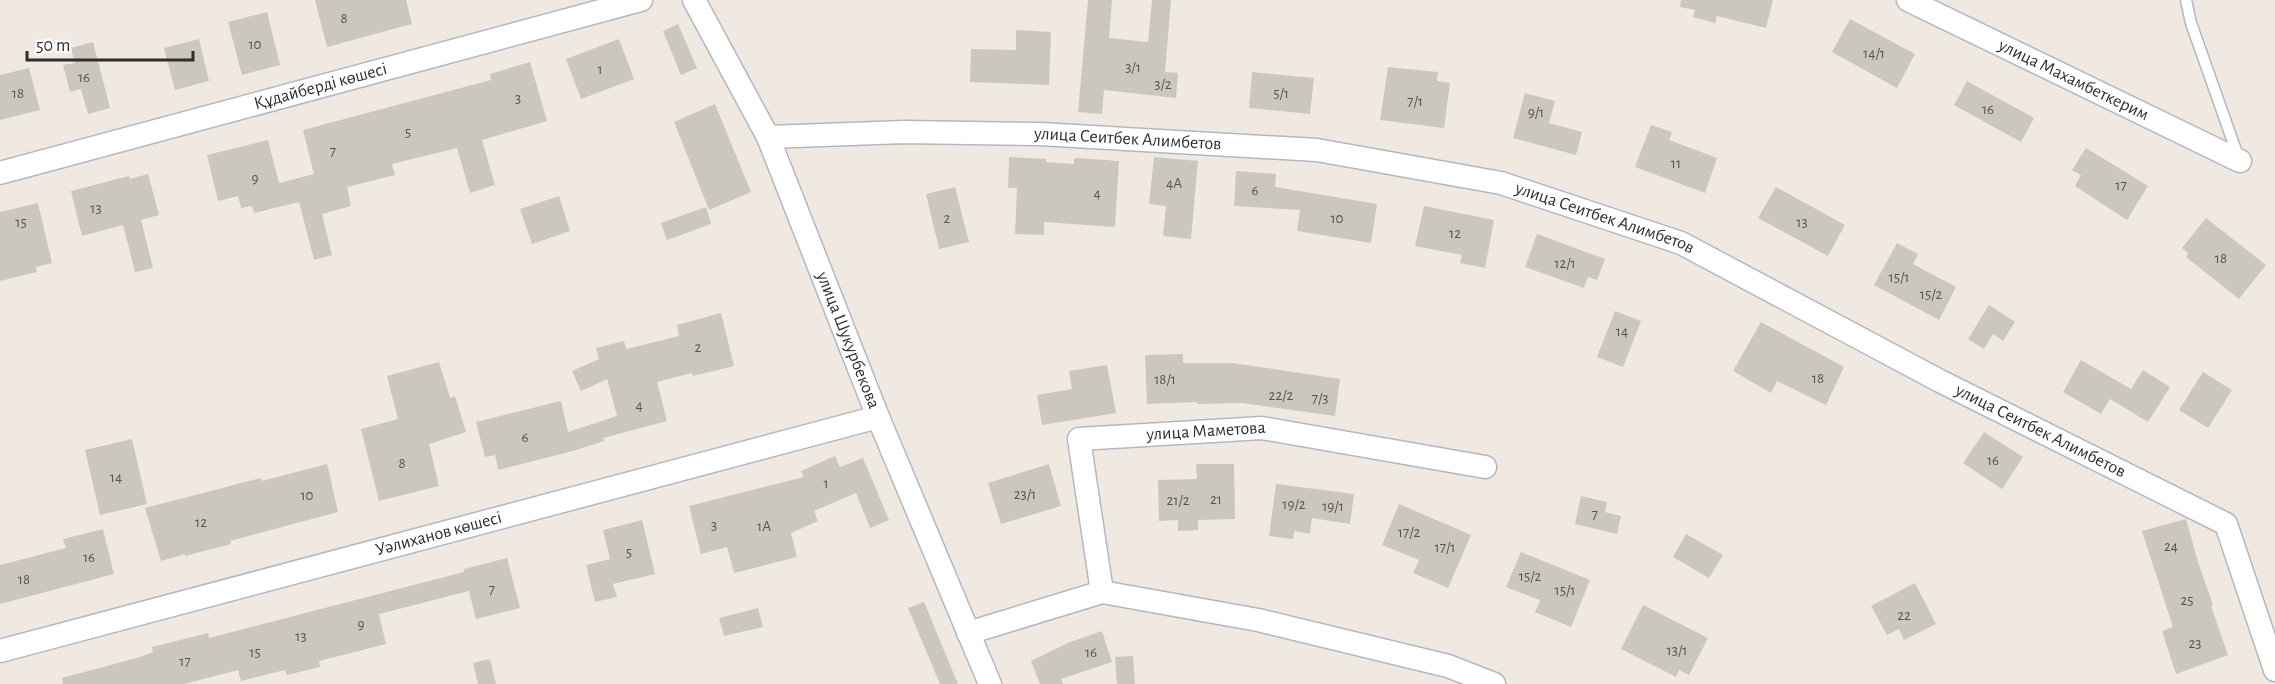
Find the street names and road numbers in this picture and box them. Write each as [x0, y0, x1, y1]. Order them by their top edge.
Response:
street label: улица Махамбеткерим [1995, 36, 2152, 124]
street label: Құдайберді көшесі [252, 60, 389, 113]
street label: улица Сеитбек Алимбетов [1033, 125, 1222, 153]
street label: улица Сеитбек Алимбетов [1512, 179, 1697, 257]
street label: улица Шукурбекова [813, 268, 883, 411]
street label: улица Сеитбек Алимбетов [1952, 381, 2128, 481]
street label: улица Маметова [1145, 419, 1266, 444]
street label: Уәлиханов көшесі [374, 509, 504, 559]

